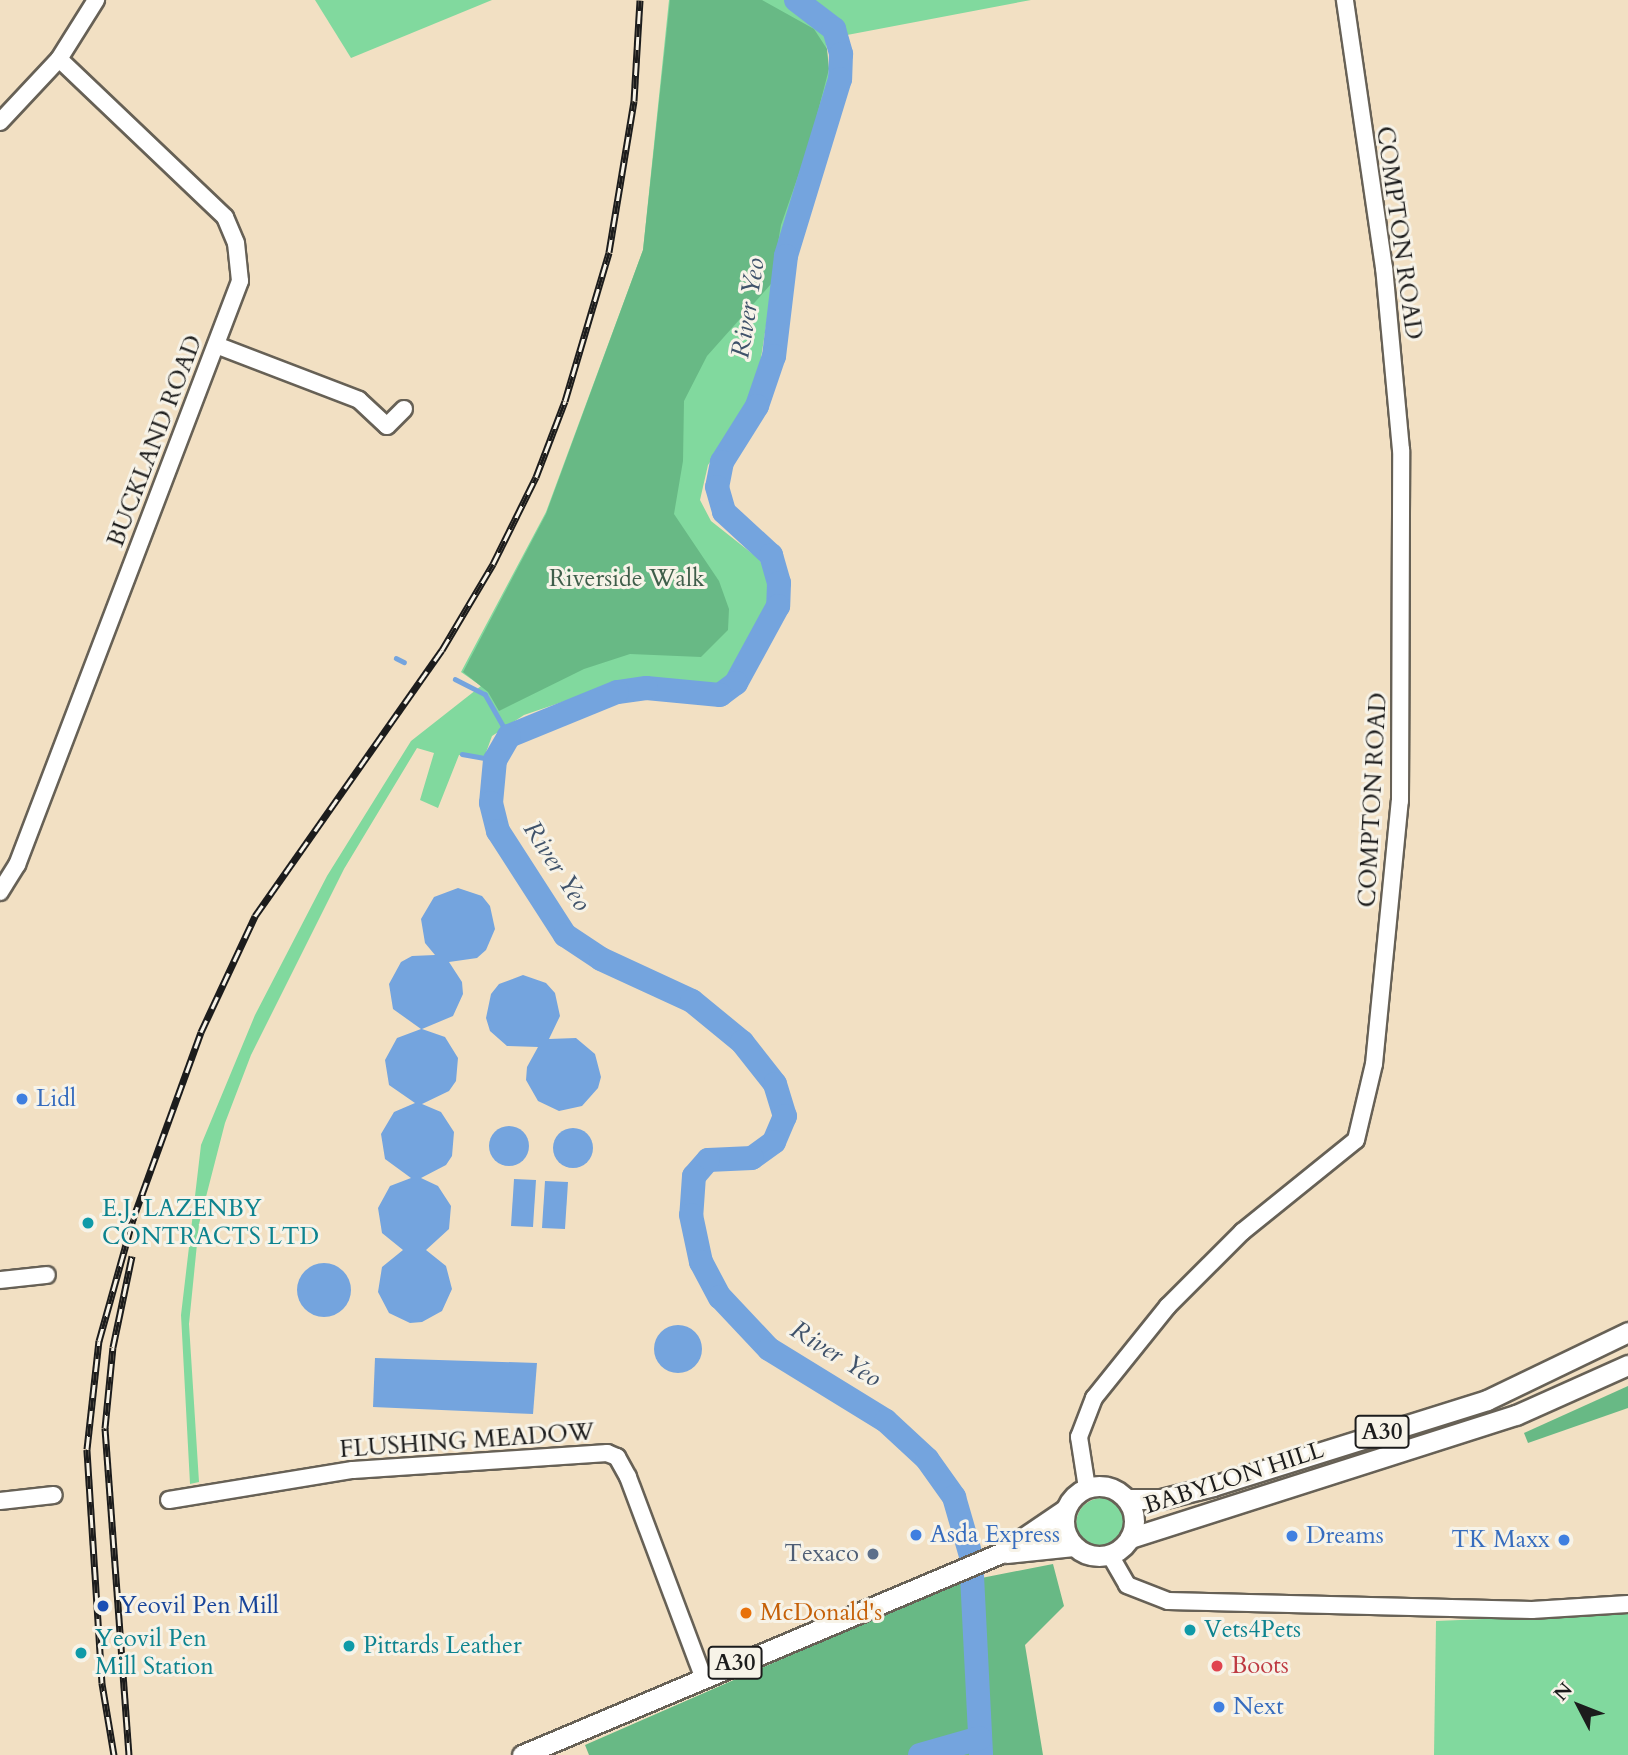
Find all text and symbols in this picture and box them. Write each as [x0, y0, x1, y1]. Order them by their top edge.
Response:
street label: COMPTON ROAD [1370, 124, 1428, 342]
water label: River Yeo [725, 256, 771, 360]
street label: BUCKLAND ROAD [101, 331, 209, 551]
park label: Riverside Walk [549, 565, 705, 593]
street label: COMPTON ROAD [1353, 692, 1393, 908]
water label: River Yeo [516, 815, 598, 917]
place label: Lidl [36, 1085, 76, 1113]
marker: Lidl [14, 1091, 30, 1107]
place label: E.J. LAZENBY CONTRACTS LTD [102, 1195, 319, 1251]
marker: E.J. LAZENBY CONTRACTS LTD [80, 1215, 96, 1231]
water label: River Yeo [785, 1314, 887, 1394]
road number: A30 [1354, 1413, 1410, 1452]
street label: FLUSHING MEADOW [339, 1418, 595, 1464]
street label: BABYLON HILL [1141, 1435, 1327, 1521]
place label: Asda Express [930, 1521, 1060, 1549]
place label: Dreams [1306, 1522, 1384, 1550]
place label: TK Maxx [1451, 1526, 1550, 1554]
marker: Asda Express [908, 1527, 924, 1543]
marker: Dreams [1284, 1528, 1300, 1544]
marker: TK Maxx [1556, 1532, 1572, 1548]
place label: Texaco [784, 1540, 859, 1568]
marker: Texaco [865, 1546, 881, 1562]
place label: Yeovil Pen Mill [119, 1592, 279, 1620]
marker: Yeovil Pen Mill [93, 1596, 113, 1616]
place label: McDonald's [760, 1599, 882, 1627]
marker: McDonald's [738, 1605, 754, 1621]
place label: Vets4Pets [1204, 1616, 1301, 1644]
marker: Vets4Pets [1182, 1622, 1198, 1638]
place label: Yeovil Pen Mill Station [95, 1625, 214, 1681]
place label: Pittards Leather [363, 1632, 522, 1660]
marker: Pittards Leather [341, 1638, 357, 1654]
road number: A30 [707, 1644, 763, 1682]
marker: Yeovil Pen Mill Station [73, 1645, 89, 1661]
place label: Boots [1231, 1652, 1289, 1680]
marker: Boots [1209, 1658, 1225, 1674]
north arrow [1544, 1671, 1614, 1741]
text: N [1548, 1677, 1579, 1707]
place label: Next [1233, 1693, 1284, 1721]
marker: Next [1211, 1699, 1227, 1715]

